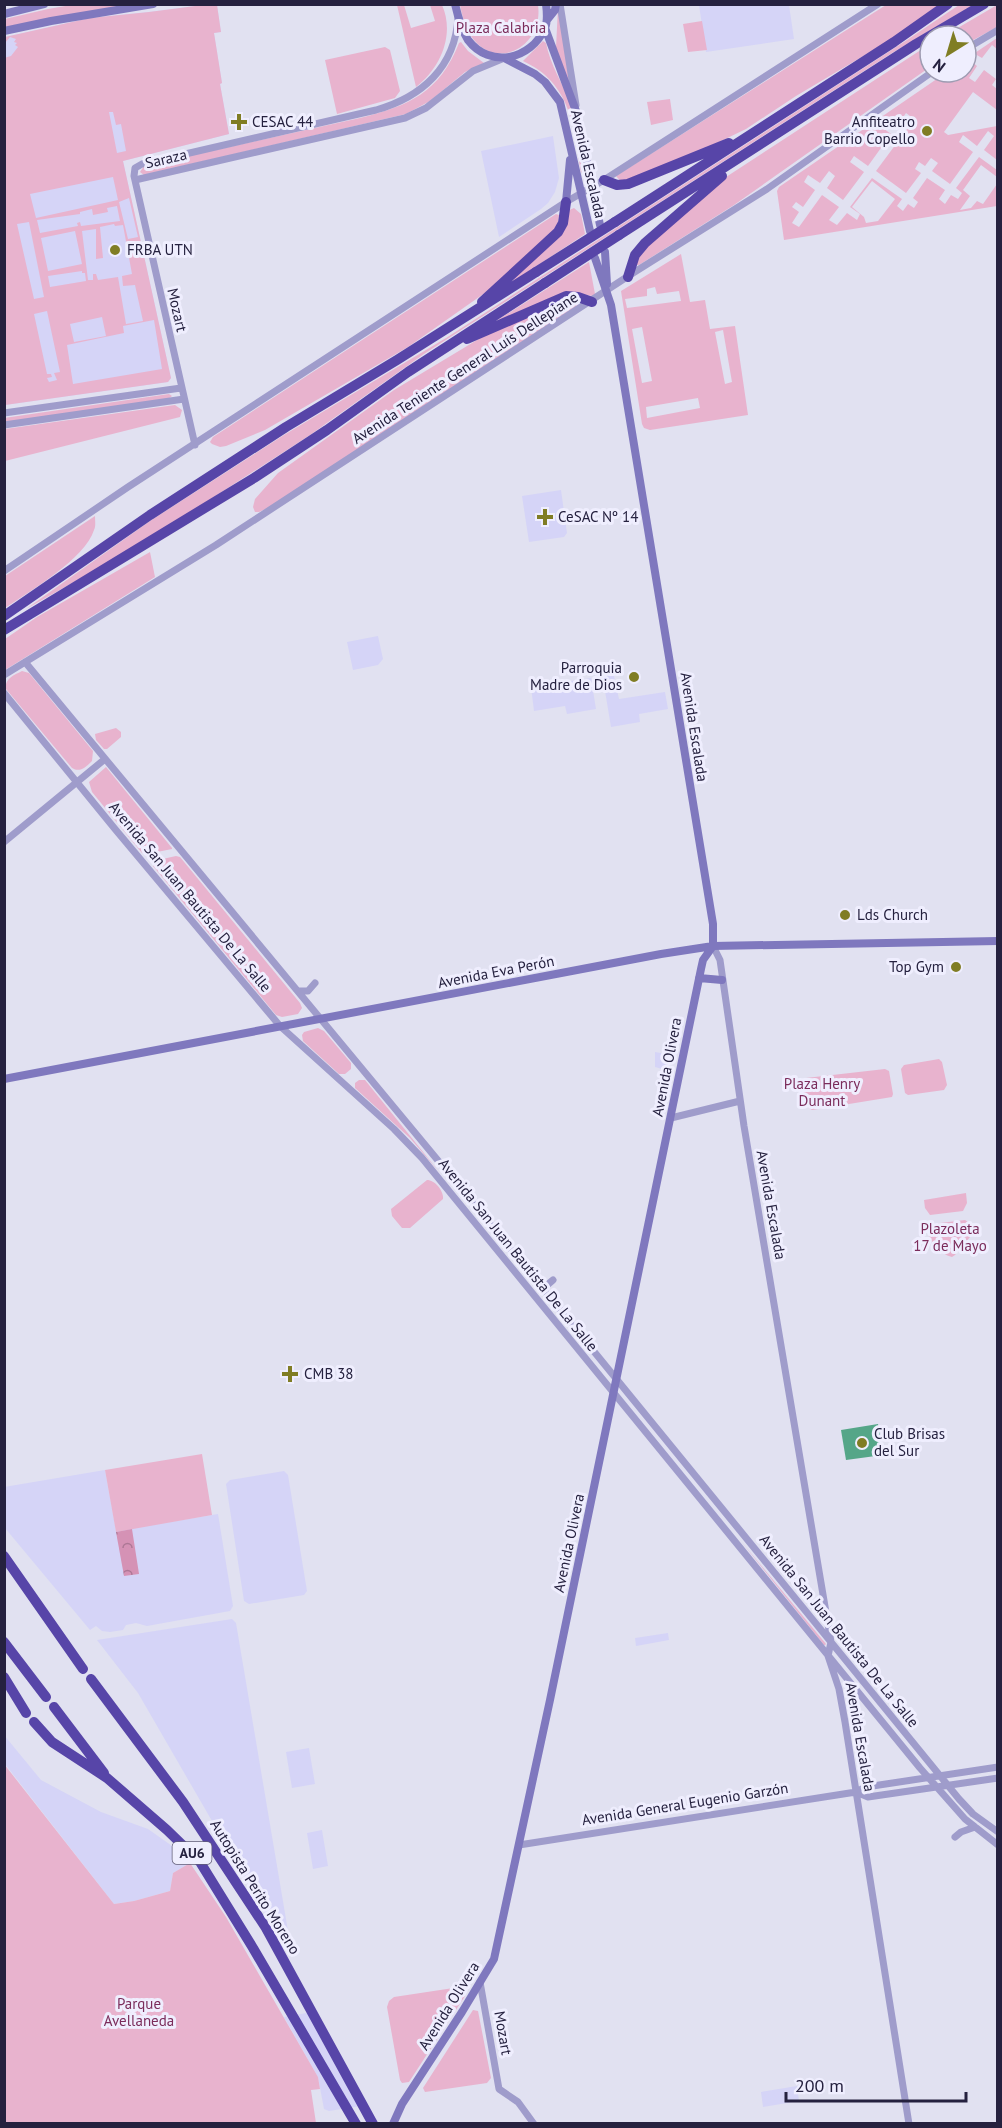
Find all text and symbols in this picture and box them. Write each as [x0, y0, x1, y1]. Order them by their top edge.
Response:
park label: Plaza Calabria [456, 18, 546, 37]
north arrow [918, 24, 978, 84]
text: N [929, 55, 949, 77]
street label: Avenida Escalada [567, 108, 610, 220]
place label: CESAC 44 [252, 112, 313, 131]
place label: Anfiteatro Barrio Copello [824, 112, 915, 148]
marker: CESAC 44 [230, 113, 248, 131]
marker: Anfiteatro Barrio Copello [920, 124, 934, 138]
street label: Saraza [143, 145, 189, 173]
place label: FRBA UTN [127, 240, 193, 259]
marker: FRBA UTN [108, 243, 122, 257]
street label: Mozart [163, 286, 192, 334]
street label: Avenida Teniente General Luís Dellepiane [348, 287, 581, 448]
place label: CeSAC Nº 14 [558, 507, 638, 526]
marker: CeSAC Nº 14 [536, 508, 554, 526]
place label: Parroquia Madre de Dios [530, 658, 622, 694]
marker: Parroquia Madre de Dios [627, 670, 641, 684]
street label: Avenida Escalada [676, 671, 713, 783]
street label: Avenida San Juan Bautista De La Salle [105, 798, 276, 996]
place label: Lds Church [857, 905, 928, 924]
marker: Lds Church [838, 908, 852, 922]
street label: Avenida Eva Perón [436, 951, 556, 992]
place label: Top Gym [889, 957, 944, 976]
marker: Top Gym [949, 960, 963, 974]
street label: Avenida Olivera [648, 1016, 685, 1118]
park label: Plaza Henry Dunant [784, 1074, 860, 1110]
street label: Avenida Escalada [753, 1149, 790, 1261]
street label: Avenida San Juan Bautista De La Salle [435, 1154, 602, 1355]
park label: Plazoleta 17 de Mayo [913, 1219, 987, 1255]
place label: CMB 38 [304, 1364, 354, 1383]
marker: CMB 38 [281, 1365, 299, 1383]
place label: Club Brisas del Sur [874, 1424, 945, 1460]
marker: Club Brisas del Sur [855, 1436, 869, 1450]
street label: Avenida Olivera [549, 1492, 588, 1594]
street label: Avenida San Juan Bautista De La Salle [756, 1530, 923, 1731]
street label: Avenida Escalada [842, 1681, 879, 1793]
street label: Avenida General Eugenio Garzón [580, 1778, 789, 1829]
street label: Autopista Perito Moreno [206, 1816, 305, 1958]
road number: AU6 [172, 1842, 212, 1864]
street label: Avenida Olivera [414, 1958, 483, 2053]
park label: Parque Avellaneda [104, 1994, 174, 2030]
street label: Mozart [490, 2009, 517, 2056]
scale bar [786, 2065, 966, 2103]
text: 200 m [795, 2074, 844, 2097]

